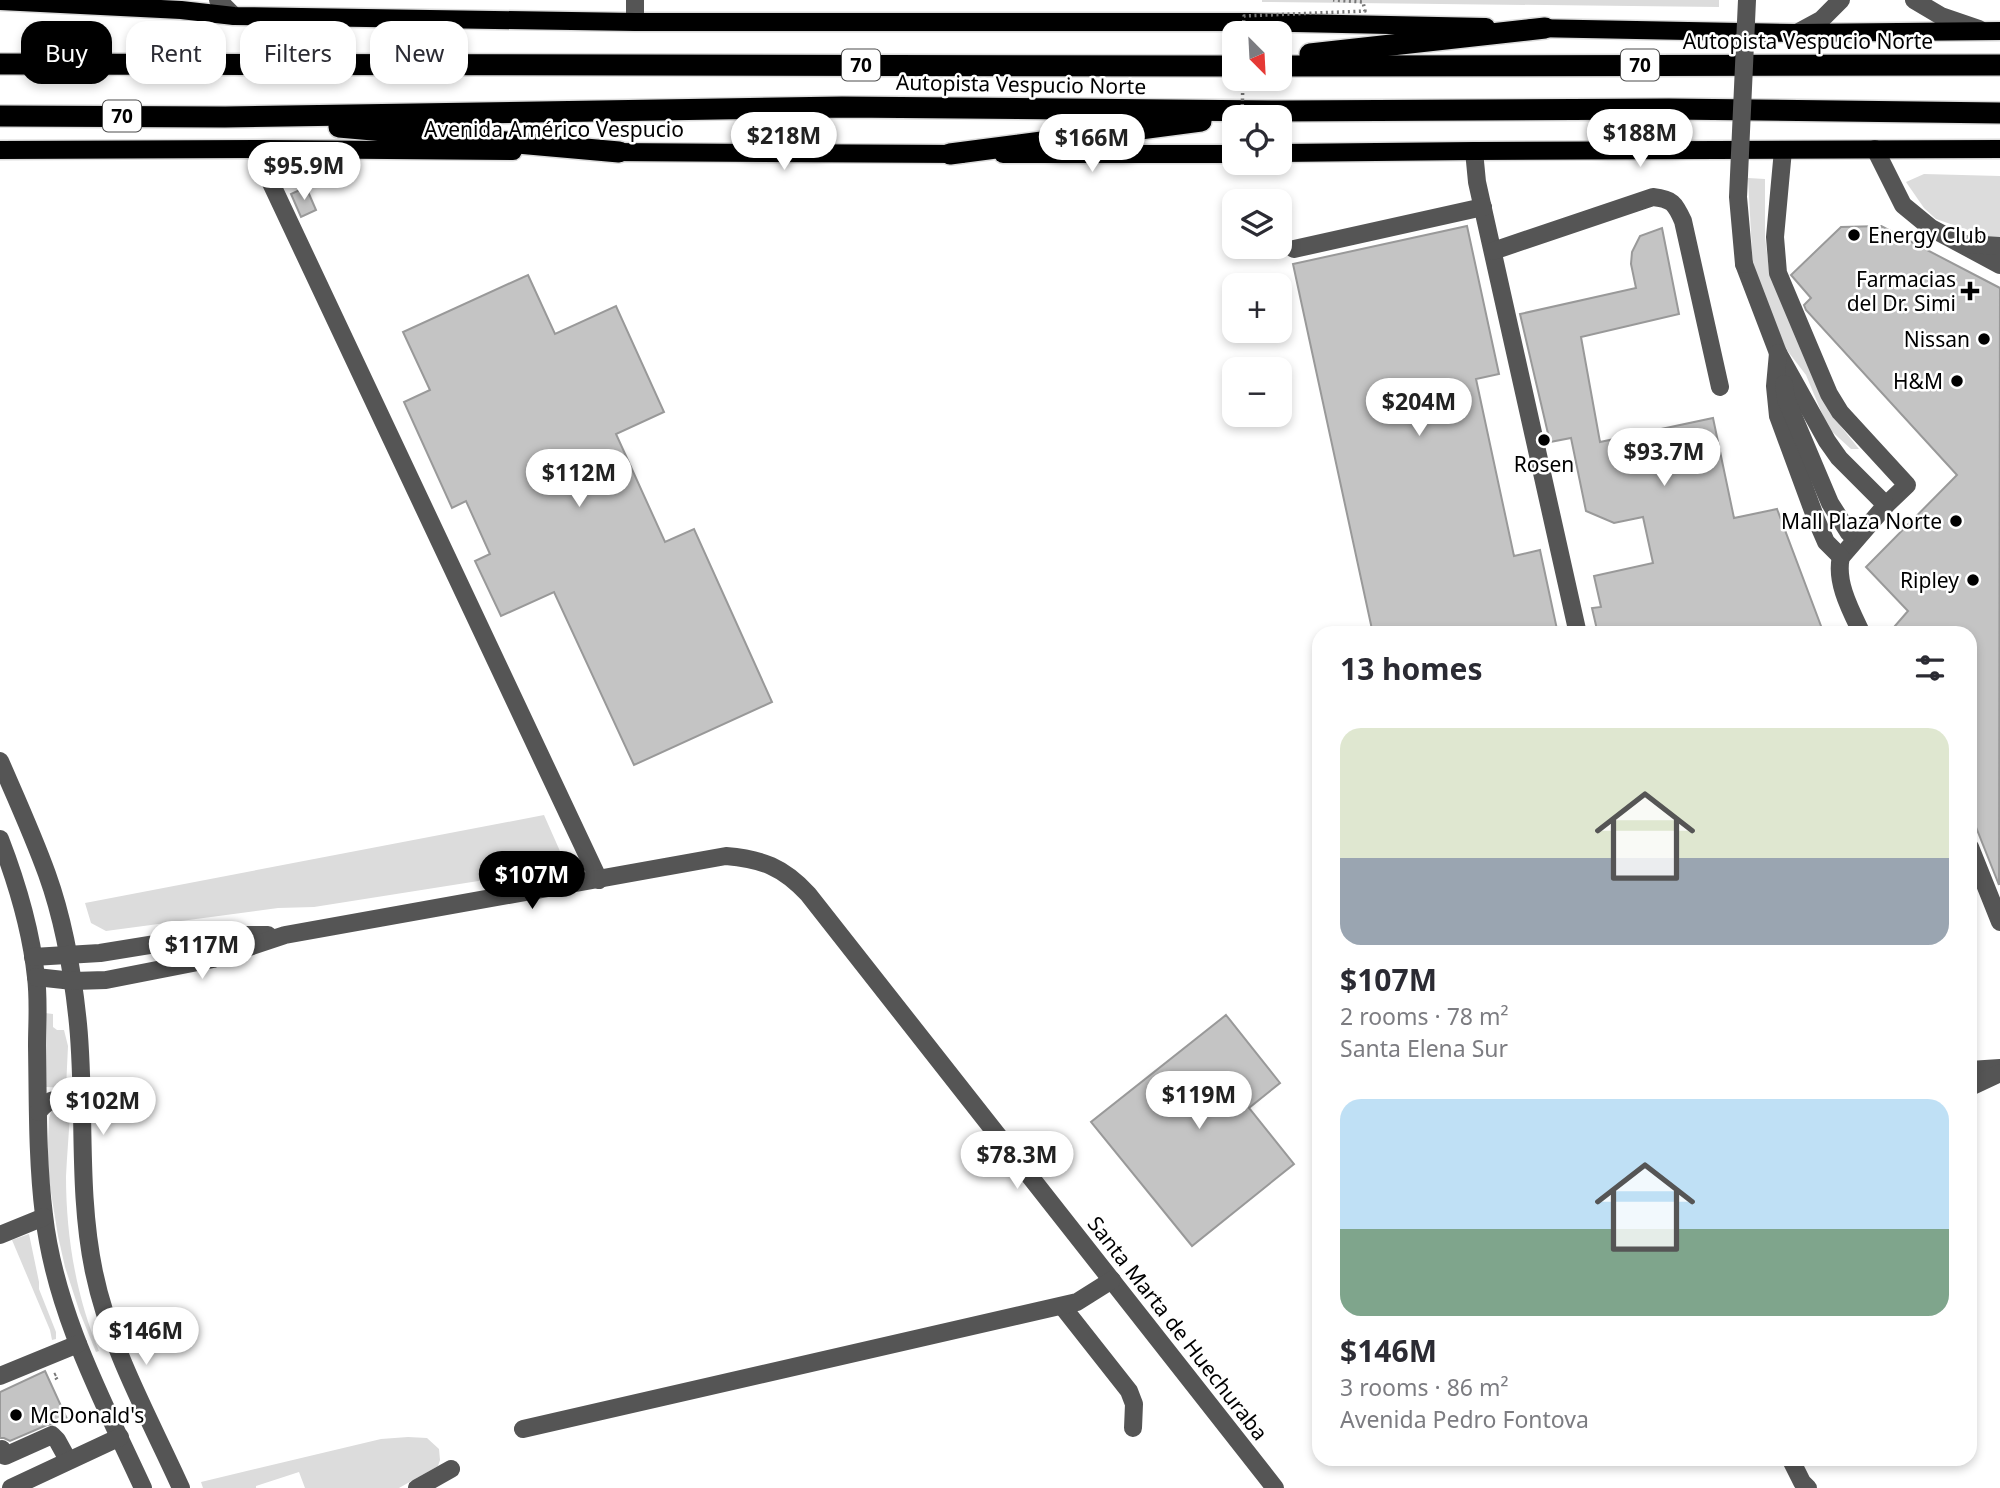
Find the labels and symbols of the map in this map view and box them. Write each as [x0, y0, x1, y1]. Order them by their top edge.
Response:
north arrow [1222, 21, 1292, 91]
street label: Autopista Vespucio Norte [1683, 27, 1933, 55]
road number: 70 [842, 50, 880, 80]
road number: 70 [1621, 50, 1659, 80]
street label: Autopista Vespucio Norte [896, 68, 1146, 100]
road number: 70 [103, 100, 141, 132]
pin: $188M [1591, 110, 1689, 169]
pin: $218M [735, 113, 833, 172]
pin: $166M [1043, 114, 1141, 174]
street label: Avenida Américo Vespucio [424, 115, 684, 143]
pin: $95.9M [247, 142, 361, 202]
place label: Energy Club [1868, 221, 1987, 249]
marker: Energy Club [1846, 227, 1862, 243]
place label: Farmacias del Dr. Simi [1847, 265, 1956, 317]
marker: Farmacias del Dr. Simi [1962, 283, 1978, 299]
place label: Nissan [1904, 325, 1970, 353]
marker: Nissan [1976, 331, 1992, 347]
place label: H&M [1893, 367, 1943, 395]
marker: H&M [1949, 373, 1965, 389]
pin: $204M [1370, 378, 1468, 438]
pin: $93.7M [1607, 428, 1721, 488]
marker: Rosen [1536, 432, 1552, 448]
pin: $112M [530, 449, 628, 509]
place label: Rosen [1514, 450, 1574, 478]
place label: Mall Plaza Norte [1781, 507, 1942, 535]
marker: Mall Plaza Norte [1948, 513, 1964, 529]
place label: Ripley [1900, 566, 1959, 594]
marker: Ripley [1965, 572, 1981, 588]
pin: $107M [483, 852, 581, 911]
pin: $117M [153, 922, 251, 981]
pin: $119M [1150, 1072, 1248, 1131]
pin: $102M [54, 1078, 152, 1137]
pin: $78.3M [960, 1132, 1074, 1191]
street label: Santa Marta de Huechuraba [1082, 1210, 1274, 1446]
pin: $146M [97, 1308, 195, 1367]
place label: McDonald's [30, 1401, 144, 1429]
marker: McDonald's [8, 1407, 24, 1423]

